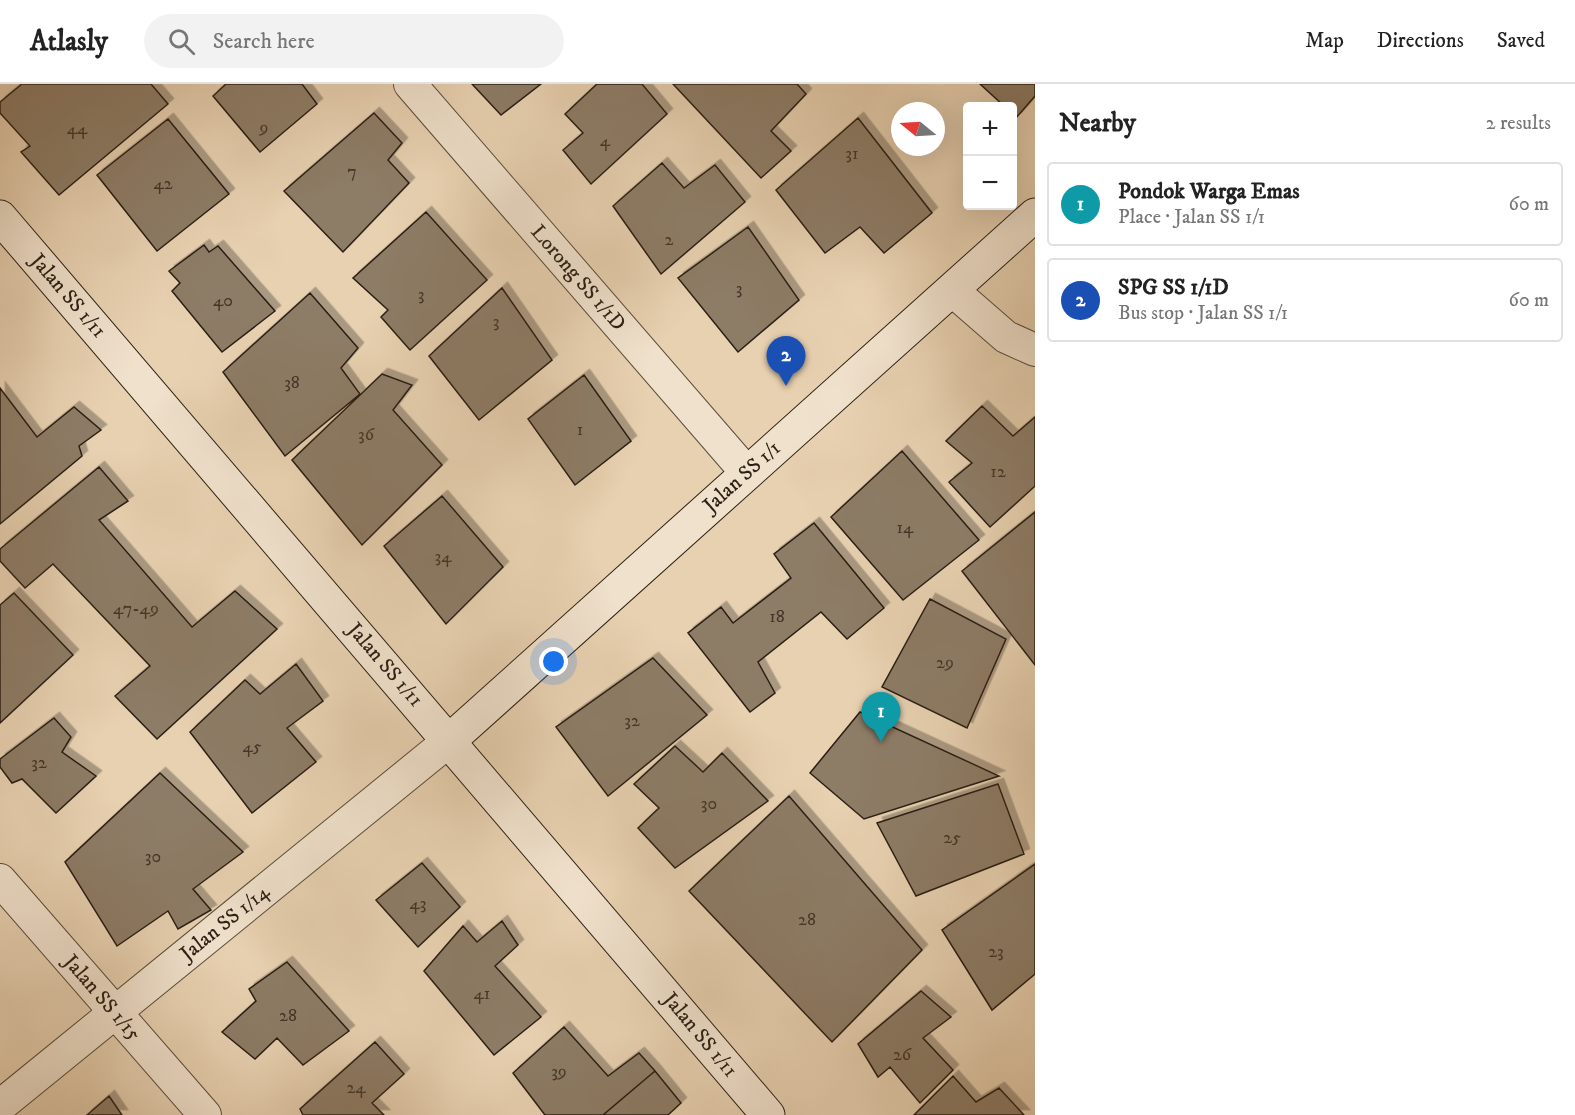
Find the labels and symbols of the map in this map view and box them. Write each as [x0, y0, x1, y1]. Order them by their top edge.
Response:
north arrow [891, 102, 945, 156]
house number: 9 [259, 117, 268, 139]
house number: 44 [67, 118, 88, 140]
house number: 4 [600, 130, 611, 152]
house number: 31 [845, 143, 859, 165]
house number: 7 [347, 161, 357, 183]
house number: 42 [153, 173, 173, 195]
street label: Lorong SS 1/1D [525, 220, 631, 336]
house number: 2 [665, 229, 674, 251]
street label: Jalan SS 1/11 [23, 247, 112, 343]
house number: 3 [736, 278, 742, 300]
house number: 3 [418, 284, 424, 306]
house number: 40 [213, 290, 233, 312]
house number: 3 [493, 311, 499, 333]
pin: 2 [766, 336, 806, 386]
house number: 38 [284, 372, 300, 394]
house number: 1 [577, 419, 583, 441]
house number: 36 [358, 424, 375, 446]
street label: Jalan SS 1/1 [696, 435, 786, 520]
house number: 12 [990, 461, 1006, 483]
house number: 14 [897, 517, 914, 539]
house number: 34 [434, 546, 452, 568]
house number: 47-49 [113, 598, 159, 620]
house number: 18 [769, 606, 785, 628]
street label: Jalan SS 1/11 [340, 616, 429, 712]
your location [539, 647, 568, 676]
house number: 29 [936, 652, 954, 674]
pin: 1 [862, 692, 900, 742]
house number: 32 [624, 710, 640, 732]
house number: 45 [242, 736, 262, 758]
house number: 32 [31, 752, 47, 774]
house number: 30 [701, 793, 717, 815]
house number: 25 [943, 827, 961, 849]
house number: 30 [145, 846, 161, 868]
street label: Jalan SS 1/14 [174, 879, 276, 968]
house number: 43 [409, 893, 427, 915]
house number: 28 [798, 909, 816, 931]
house number: 23 [988, 941, 1004, 963]
street label: Jalan SS 1/15 [56, 948, 146, 1046]
house number: 41 [474, 983, 490, 1005]
street label: Jalan SS 1/11 [656, 986, 743, 1083]
house number: 28 [279, 1005, 297, 1027]
house number: 26 [893, 1044, 912, 1066]
house number: 39 [551, 1061, 567, 1083]
house number: 24 [346, 1077, 366, 1099]

